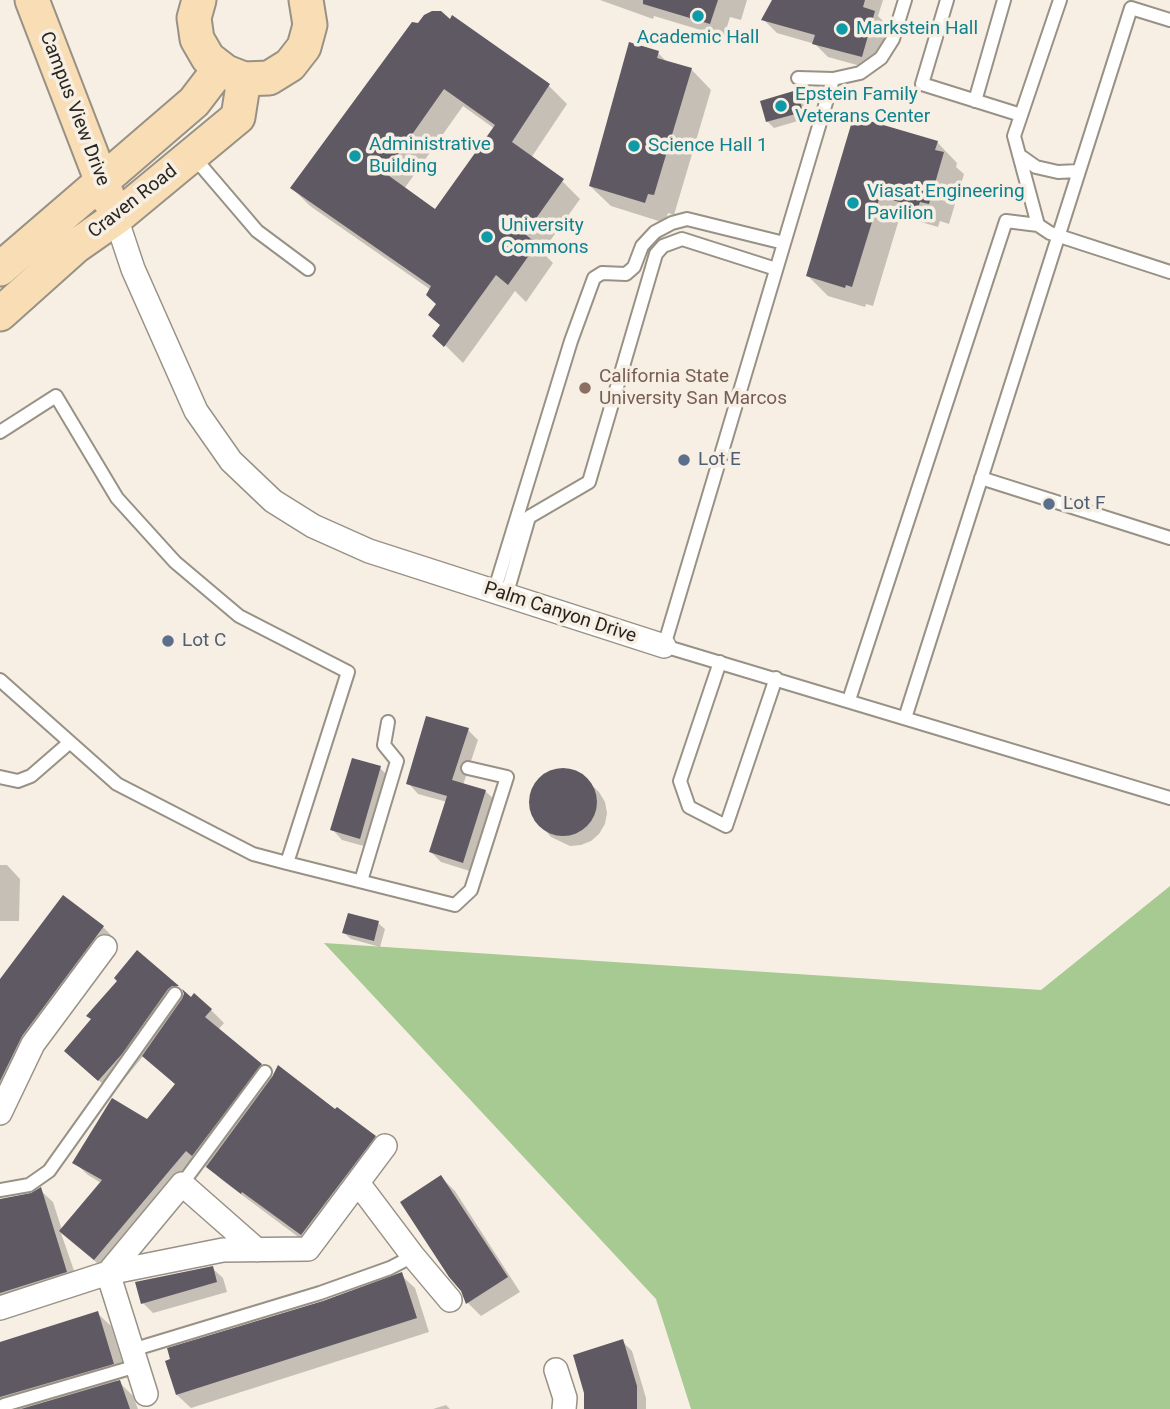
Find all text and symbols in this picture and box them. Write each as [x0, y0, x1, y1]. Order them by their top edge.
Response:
marker: Academic Hall [690, 8, 706, 24]
place label: Markstein Hall [856, 18, 978, 40]
marker: Markstein Hall [834, 21, 850, 37]
place label: Academic Hall [637, 27, 759, 49]
street label: Campus View Drive [34, 29, 114, 189]
place label: Epstein Family Veterans Center [795, 84, 930, 128]
marker: Epstein Family Veterans Center [773, 98, 789, 114]
place label: Administrative Building [369, 134, 491, 178]
place label: Science Hall 1 [648, 135, 768, 157]
marker: Science Hall 1 [626, 138, 642, 154]
marker: Administrative Building [347, 148, 363, 164]
street label: Craven Road [84, 160, 182, 244]
place label: Viasat Engineering Pavilion [867, 181, 1025, 225]
marker: Viasat Engineering Pavilion [845, 195, 861, 211]
place label: University Commons [501, 215, 589, 259]
marker: University Commons [479, 229, 495, 245]
place label: California State University San Marcos [599, 366, 787, 410]
marker: California State University San Marcos [577, 380, 593, 396]
place label: Lot E [698, 449, 741, 471]
marker: Lot E [676, 452, 692, 468]
place label: Lot F [1063, 493, 1105, 515]
marker: Lot F [1041, 496, 1057, 512]
street label: Palm Canyon Drive [481, 578, 639, 648]
place label: Lot C [182, 630, 226, 652]
marker: Lot C [160, 633, 176, 649]

